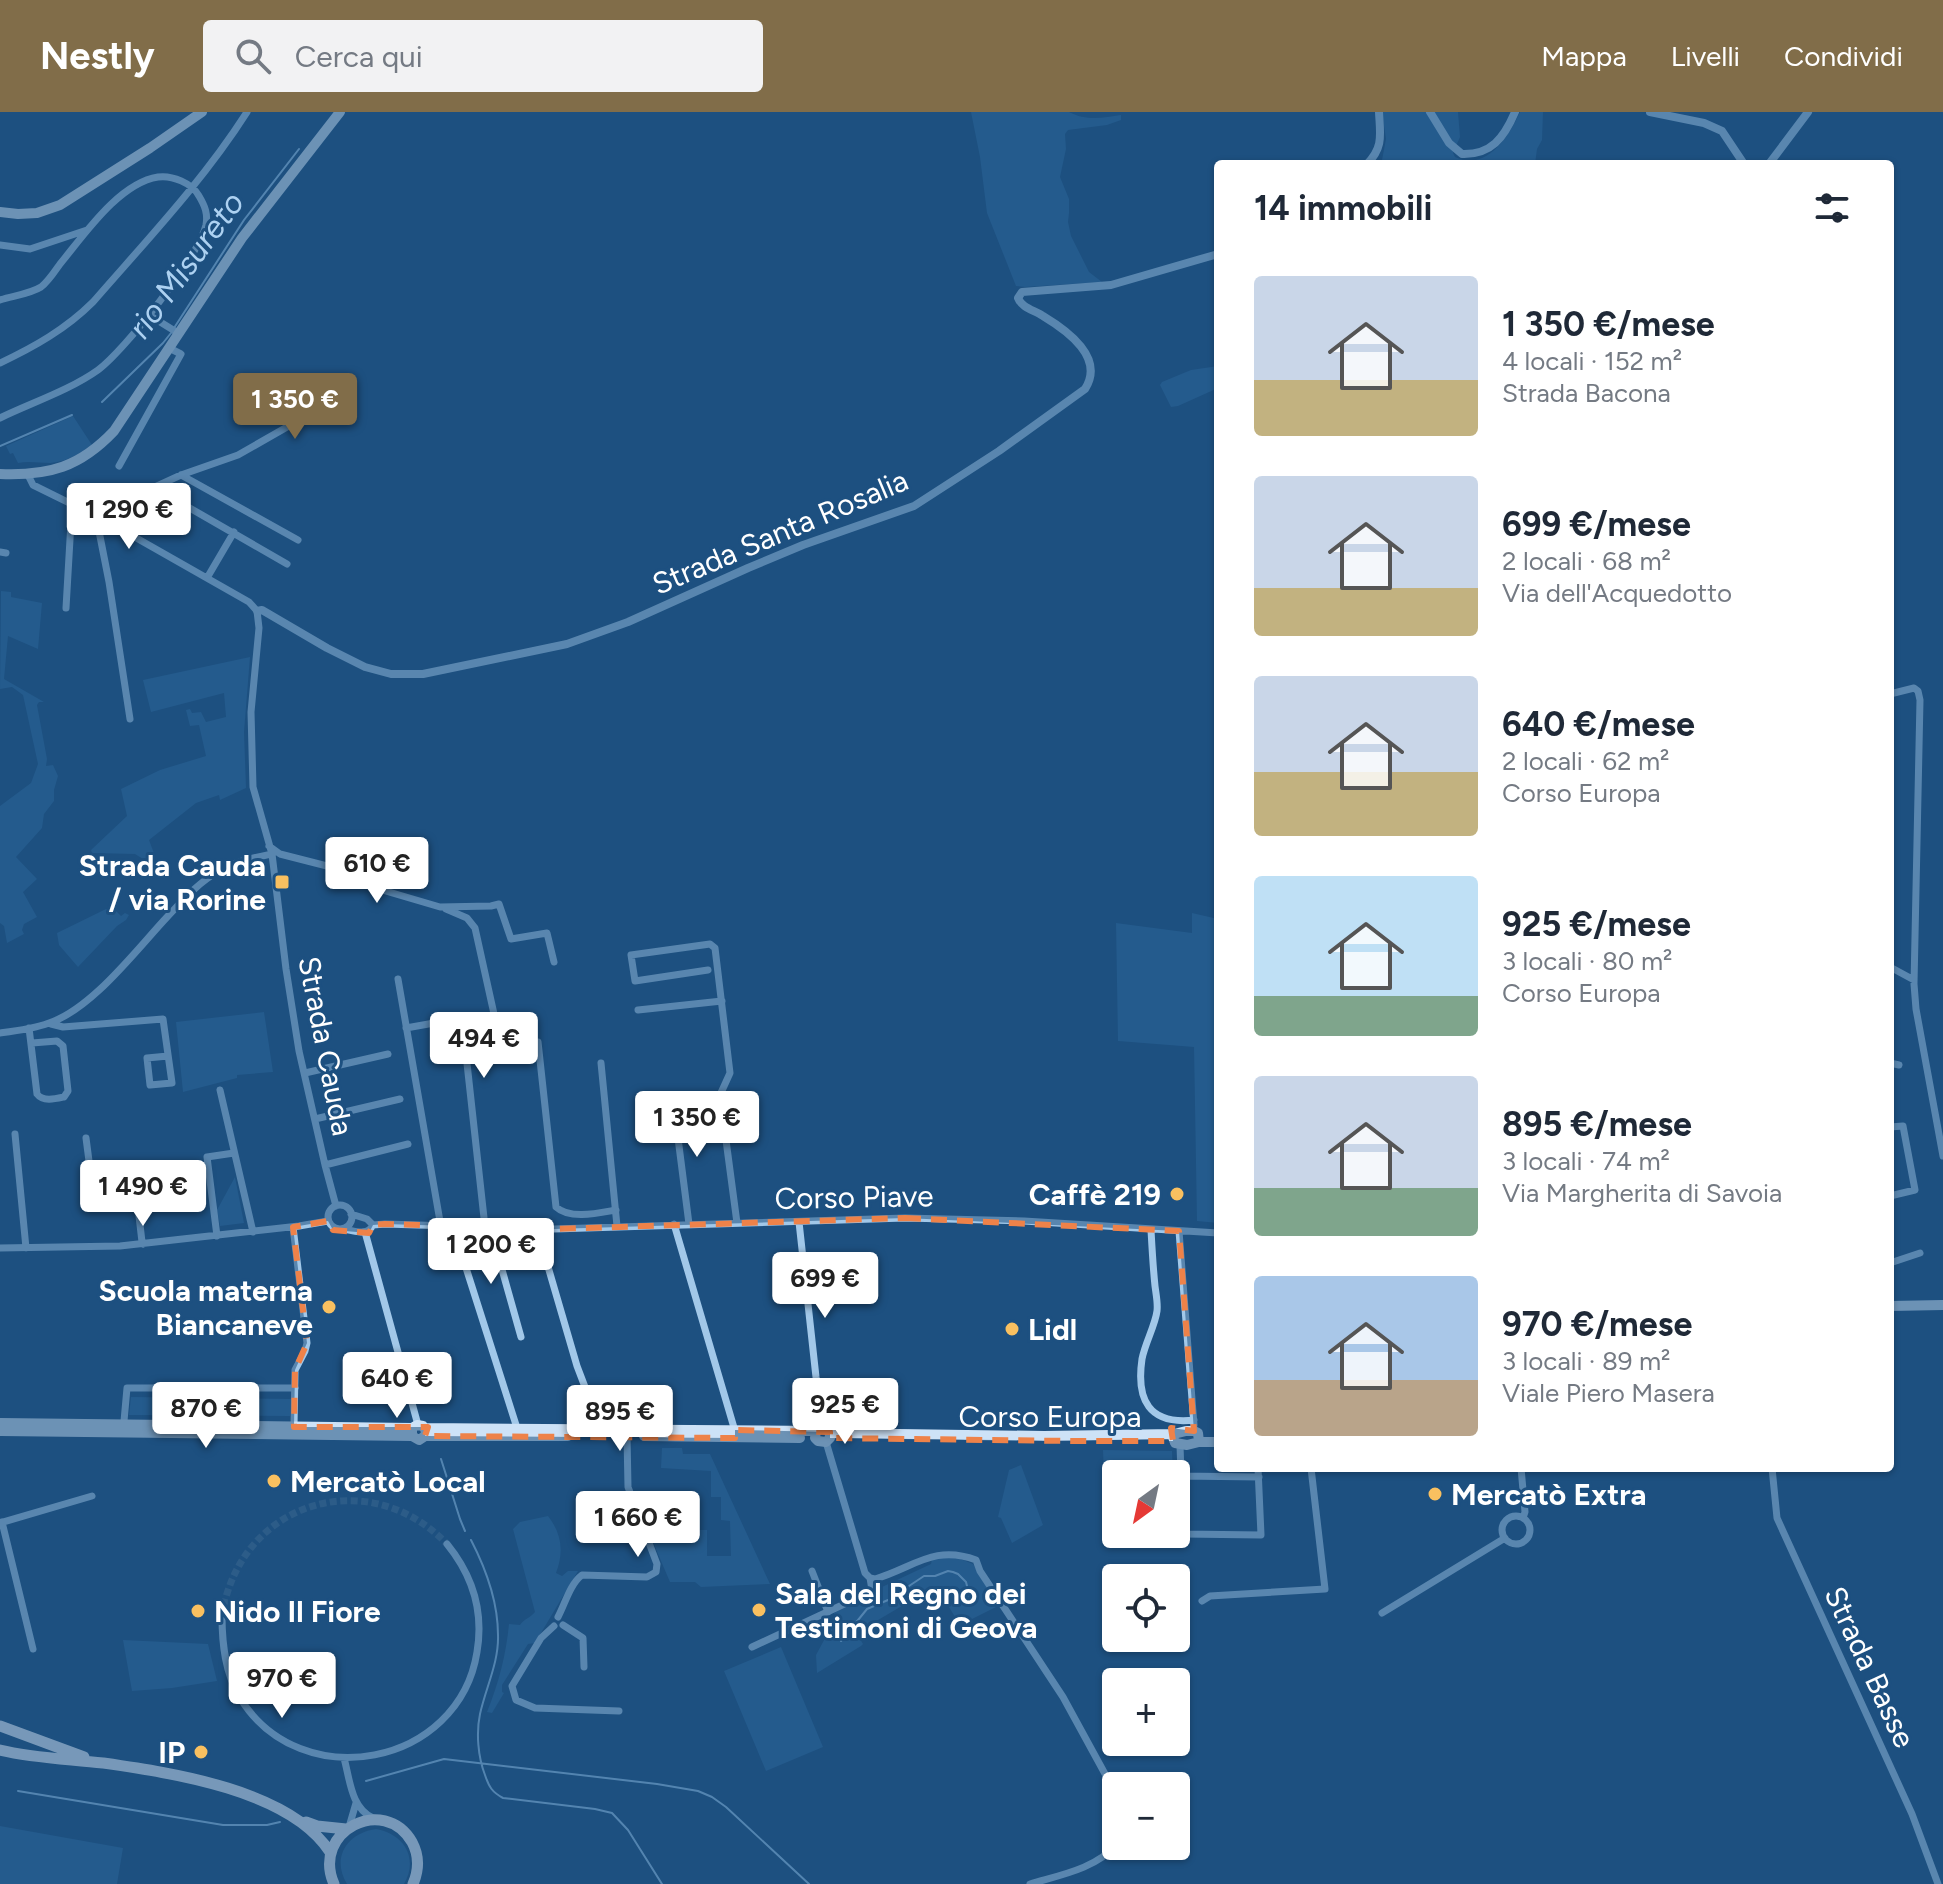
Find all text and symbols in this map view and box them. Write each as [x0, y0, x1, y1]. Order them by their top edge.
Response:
search box [203, 20, 763, 92]
text: Nestly [40, 33, 155, 79]
icon: search [231, 34, 275, 78]
text: Cerca qui [295, 38, 423, 75]
text: Mappa [1541, 39, 1627, 73]
text: Livelli [1671, 39, 1740, 73]
text: Condividi [1784, 39, 1903, 73]
water label: rio Misureto [120, 184, 252, 346]
icon: filters [1810, 186, 1854, 230]
text: 14 immobili [1254, 188, 1432, 229]
text: 1 350 €/mese [1502, 304, 1715, 345]
icon: home [1318, 308, 1414, 404]
text: 4 locali · 152 m² [1502, 345, 1682, 377]
pin: 1 350 € [221, 373, 369, 441]
text: Strada Bacona [1502, 377, 1671, 409]
text: 1 350 € [251, 383, 339, 415]
street label: Strada Santa Rosalia [647, 461, 913, 603]
pin: 1 290 € [55, 483, 203, 551]
text: 1 290 € [85, 493, 173, 525]
text: 699 €/mese [1502, 504, 1691, 545]
icon: home [1318, 508, 1414, 604]
text: 2 locali · 68 m² [1502, 545, 1671, 577]
text: Via dell'Acquedotto [1502, 577, 1732, 609]
text: 640 €/mese [1502, 704, 1695, 745]
icon: home [1318, 708, 1414, 804]
text: 2 locali · 62 m² [1502, 745, 1669, 777]
text: Corso Europa [1502, 777, 1661, 809]
pin: 610 € [321, 837, 433, 905]
place label: Strada Cauda / via Rorine [79, 847, 266, 918]
text: 610 € [343, 847, 411, 879]
marker: Strada Cauda / via Rorine [273, 873, 291, 891]
text: 925 €/mese [1502, 904, 1691, 945]
icon: home [1318, 908, 1414, 1004]
text: 3 locali · 80 m² [1502, 945, 1672, 977]
street label: Strada Cauda [290, 953, 362, 1139]
text: Corso Europa [1502, 977, 1661, 1009]
pin: 494 € [428, 1012, 540, 1080]
text: 494 € [448, 1022, 520, 1054]
pin: 1 350 € [623, 1091, 771, 1159]
text: 1 350 € [653, 1101, 741, 1133]
text: 895 €/mese [1502, 1104, 1692, 1145]
icon: home [1318, 1108, 1414, 1204]
text: 3 locali · 74 m² [1502, 1145, 1670, 1177]
pin: 1 490 € [69, 1160, 217, 1228]
text: 1 490 € [98, 1170, 188, 1202]
place label: Caffè 219 [1029, 1176, 1161, 1213]
street label: Corso Piave [774, 1177, 934, 1217]
text: Via Margherita di Savoia [1502, 1177, 1782, 1209]
marker: Caffè 219 [1168, 1185, 1186, 1203]
pin: 1 200 € [417, 1218, 565, 1286]
text: 1 200 € [446, 1228, 536, 1260]
pin: 699 € [769, 1252, 881, 1320]
text: 699 € [790, 1262, 860, 1294]
place label: Scuola materna Biancaneve [98, 1272, 313, 1343]
marker: Scuola materna Biancaneve [320, 1298, 338, 1316]
text: 970 €/mese [1502, 1304, 1692, 1345]
icon: home [1318, 1308, 1414, 1404]
place label: Lidl [1028, 1311, 1077, 1348]
marker: Lidl [1003, 1320, 1021, 1338]
text: 3 locali · 89 m² [1502, 1345, 1671, 1377]
pin: 640 € [341, 1352, 453, 1420]
text: 640 € [361, 1362, 433, 1394]
text: Viale Piero Masera [1502, 1377, 1715, 1409]
pin: 925 € [789, 1378, 901, 1446]
pin: 870 € [150, 1382, 262, 1450]
pin: 895 € [564, 1385, 676, 1453]
text: 925 € [810, 1388, 880, 1420]
text: 870 € [170, 1392, 242, 1424]
text: 895 € [585, 1395, 655, 1427]
street label: Corso Europa [958, 1398, 1142, 1435]
north arrow [1102, 1460, 1190, 1548]
map controls [1102, 1460, 1190, 1860]
place label: Mercatò Local [290, 1463, 486, 1500]
marker: Mercatò Local [265, 1472, 283, 1490]
place label: Mercatò Extra [1451, 1476, 1647, 1513]
marker: Mercatò Extra [1426, 1485, 1444, 1503]
pin: 1 660 € [564, 1491, 712, 1559]
text: 1 660 € [594, 1501, 682, 1533]
button: locate [1102, 1564, 1190, 1652]
place label: Sala del Regno dei Testimoni di Geova [775, 1575, 1037, 1646]
street label: Strada Basse [1817, 1581, 1923, 1753]
place label: Nido Il Fiore [214, 1593, 381, 1630]
marker: Sala del Regno dei Testimoni di Geova [750, 1601, 768, 1619]
marker: Nido Il Fiore [189, 1602, 207, 1620]
pin: 970 € [226, 1652, 338, 1720]
text: 970 € [247, 1662, 317, 1694]
button: + [1102, 1668, 1190, 1756]
place label: IP [158, 1734, 185, 1771]
marker: IP [192, 1743, 210, 1761]
button: − [1102, 1772, 1190, 1860]

